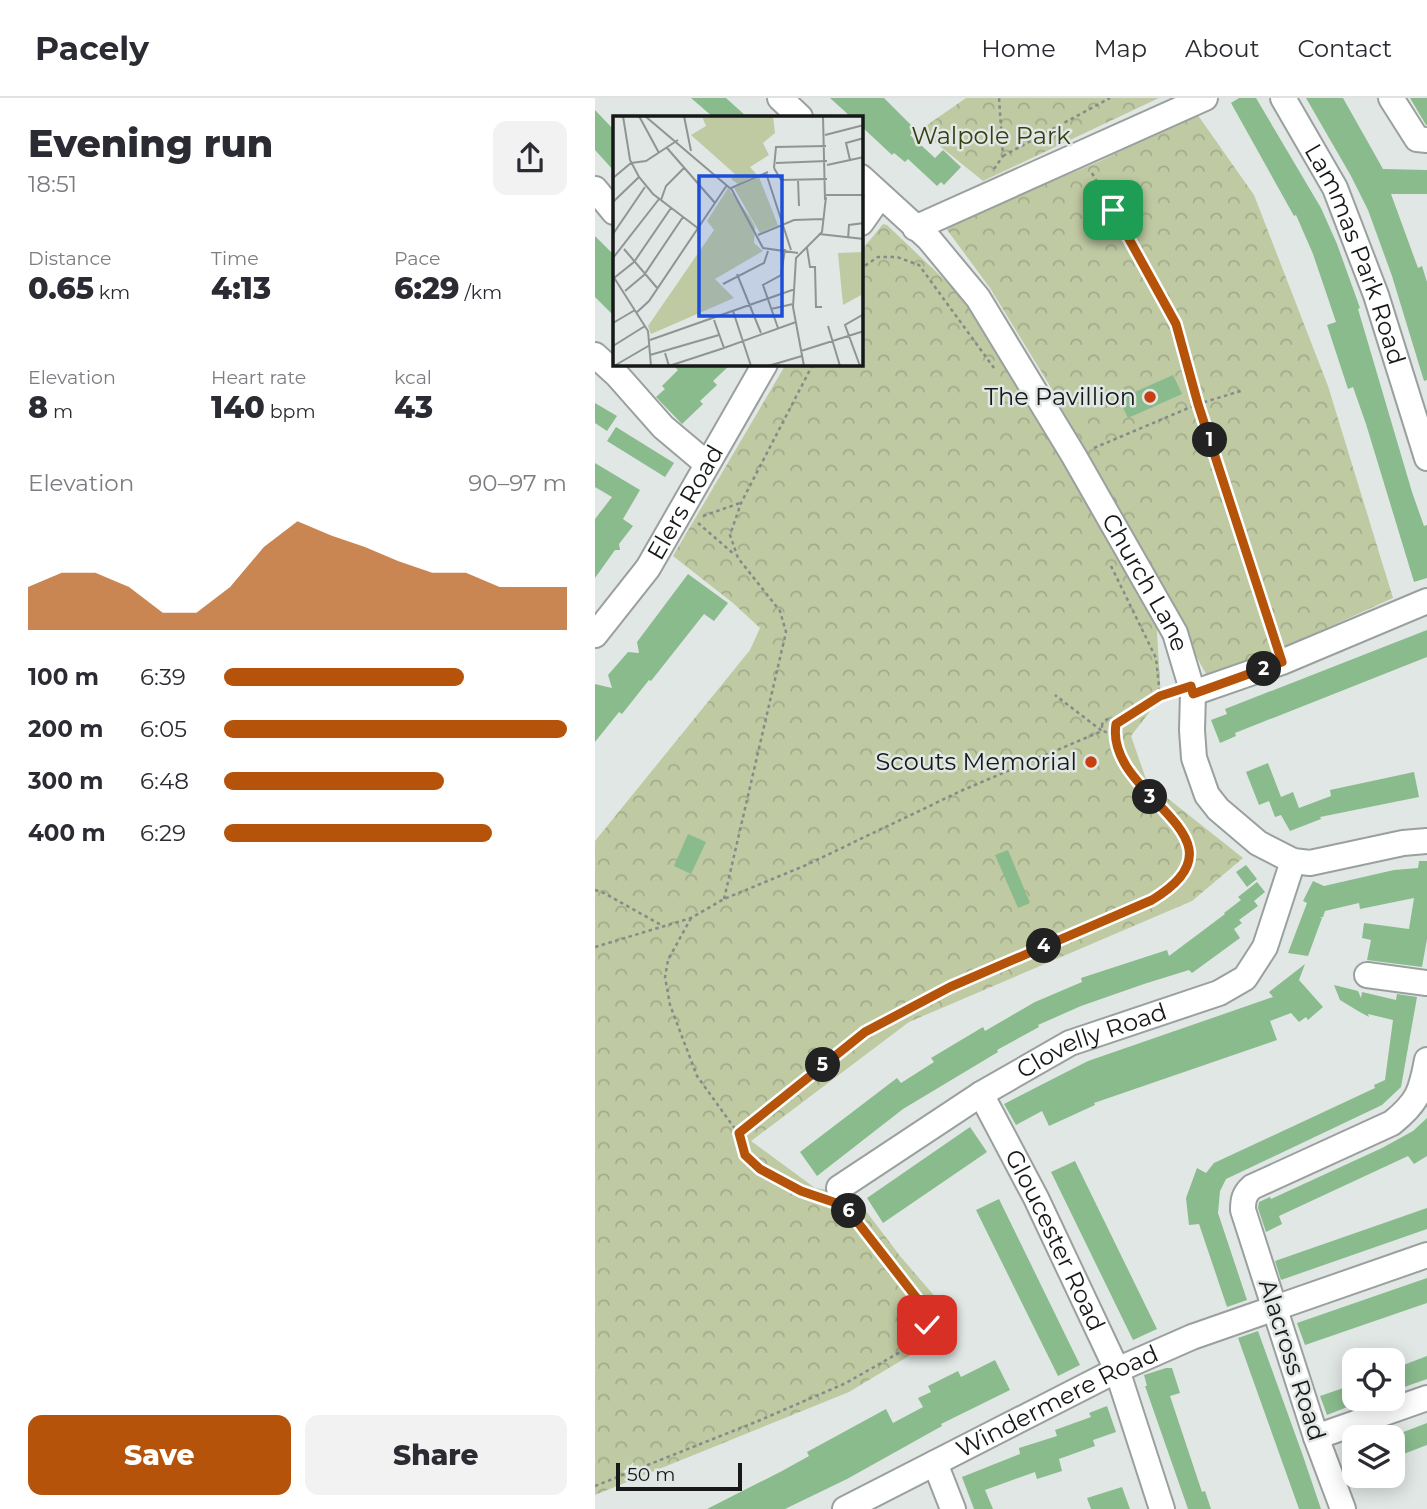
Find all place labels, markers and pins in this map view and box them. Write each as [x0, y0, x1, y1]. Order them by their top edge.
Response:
pin [1083, 180, 1143, 240]
place label: The Pavillion [984, 382, 1136, 411]
marker: The Pavillion [1142, 389, 1158, 405]
pin: 1 [1193, 422, 1227, 458]
pin: 2 [1247, 652, 1281, 686]
place label: Scouts Memorial [876, 747, 1077, 776]
marker: Scouts Memorial [1083, 754, 1099, 770]
pin: 3 [1133, 780, 1167, 814]
pin: 4 [1027, 928, 1061, 964]
pin: 5 [805, 1048, 841, 1082]
pin: 6 [831, 1194, 867, 1228]
pin [897, 1295, 957, 1355]

